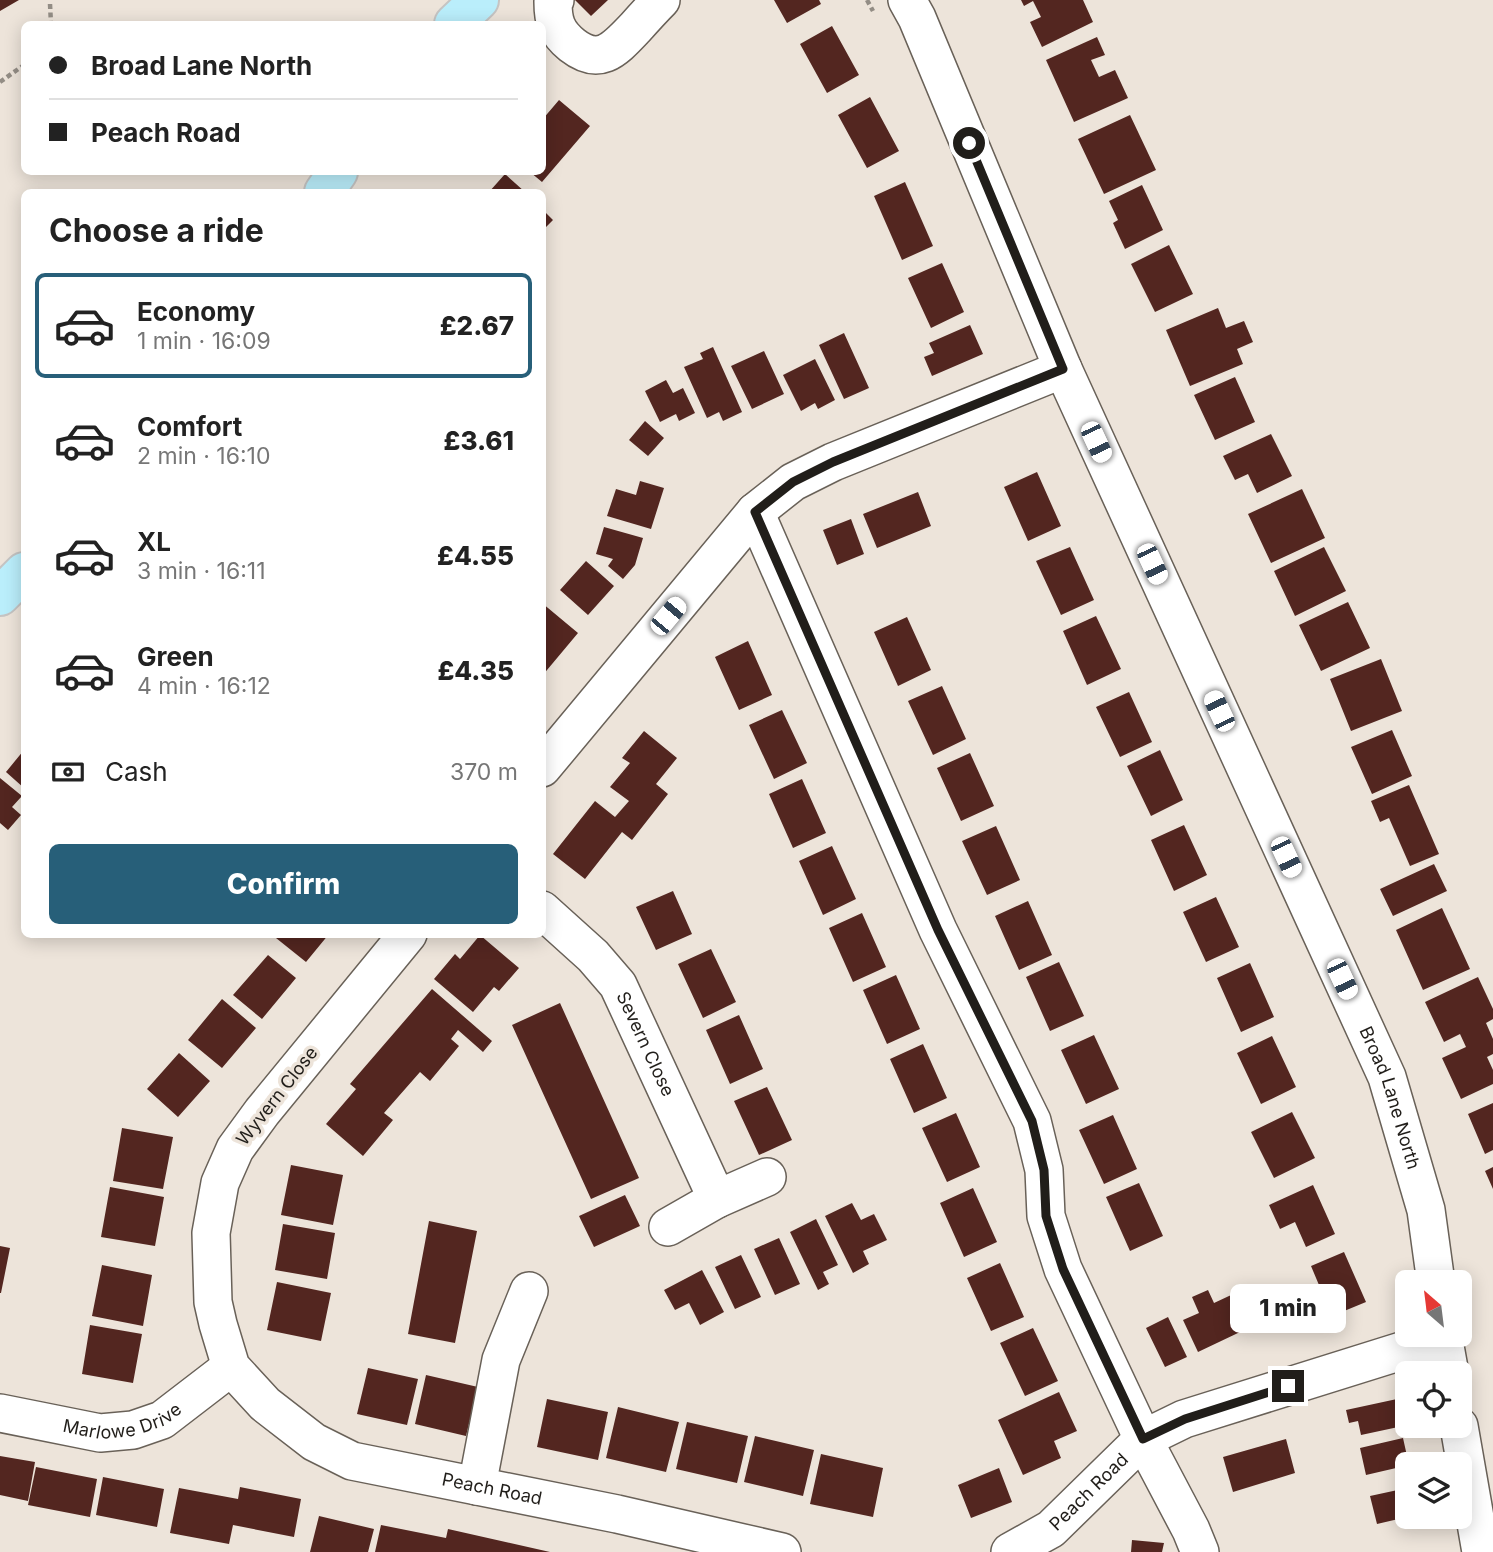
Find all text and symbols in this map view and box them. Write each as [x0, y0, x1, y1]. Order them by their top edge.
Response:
text: Broad Lane North [91, 50, 312, 81]
text: Peach Road [91, 117, 241, 148]
route start [953, 127, 985, 159]
text: Choose a ride [49, 211, 264, 250]
icon: car [53, 294, 116, 357]
text: Economy [137, 296, 255, 327]
text: £2.67 [440, 310, 514, 341]
text: 1 min · 16:09 [137, 327, 271, 355]
icon: car [53, 409, 116, 472]
text: Comfort [137, 411, 242, 442]
car [1078, 419, 1115, 465]
text: £3.61 [444, 425, 514, 456]
text: 2 min · 16:10 [137, 442, 270, 470]
icon: car [53, 524, 116, 587]
text: XL [137, 526, 171, 557]
text: £4.55 [437, 540, 514, 571]
car [1134, 541, 1171, 587]
text: 3 min · 16:11 [137, 557, 266, 585]
car [647, 593, 690, 639]
icon: car [53, 639, 116, 702]
text: Green [137, 641, 214, 672]
text: £4.35 [437, 655, 514, 686]
text: 4 min · 16:12 [137, 672, 271, 700]
car [1201, 688, 1238, 734]
icon: cash [49, 753, 87, 791]
text: Cash [105, 756, 168, 787]
text: 370 m [450, 758, 518, 786]
car [1268, 834, 1305, 880]
button: Confirm [49, 844, 518, 924]
car [1324, 956, 1361, 1002]
street label: Severn Close [612, 988, 679, 1100]
street label: Broad Lane North [1355, 1023, 1424, 1172]
street label: Wyvern Close [232, 1042, 322, 1149]
north arrow [1395, 1270, 1472, 1348]
map controls [1395, 1270, 1472, 1529]
callout: 1 min [1230, 1284, 1346, 1334]
text: 1 min [1259, 1294, 1317, 1322]
button: locate [1395, 1361, 1472, 1438]
route end [1272, 1370, 1304, 1402]
street label: Marlowe Drive [61, 1398, 185, 1443]
street label: Peach Road [1045, 1449, 1132, 1535]
button: layers [1395, 1452, 1472, 1529]
street label: Peach Road [440, 1468, 544, 1509]

